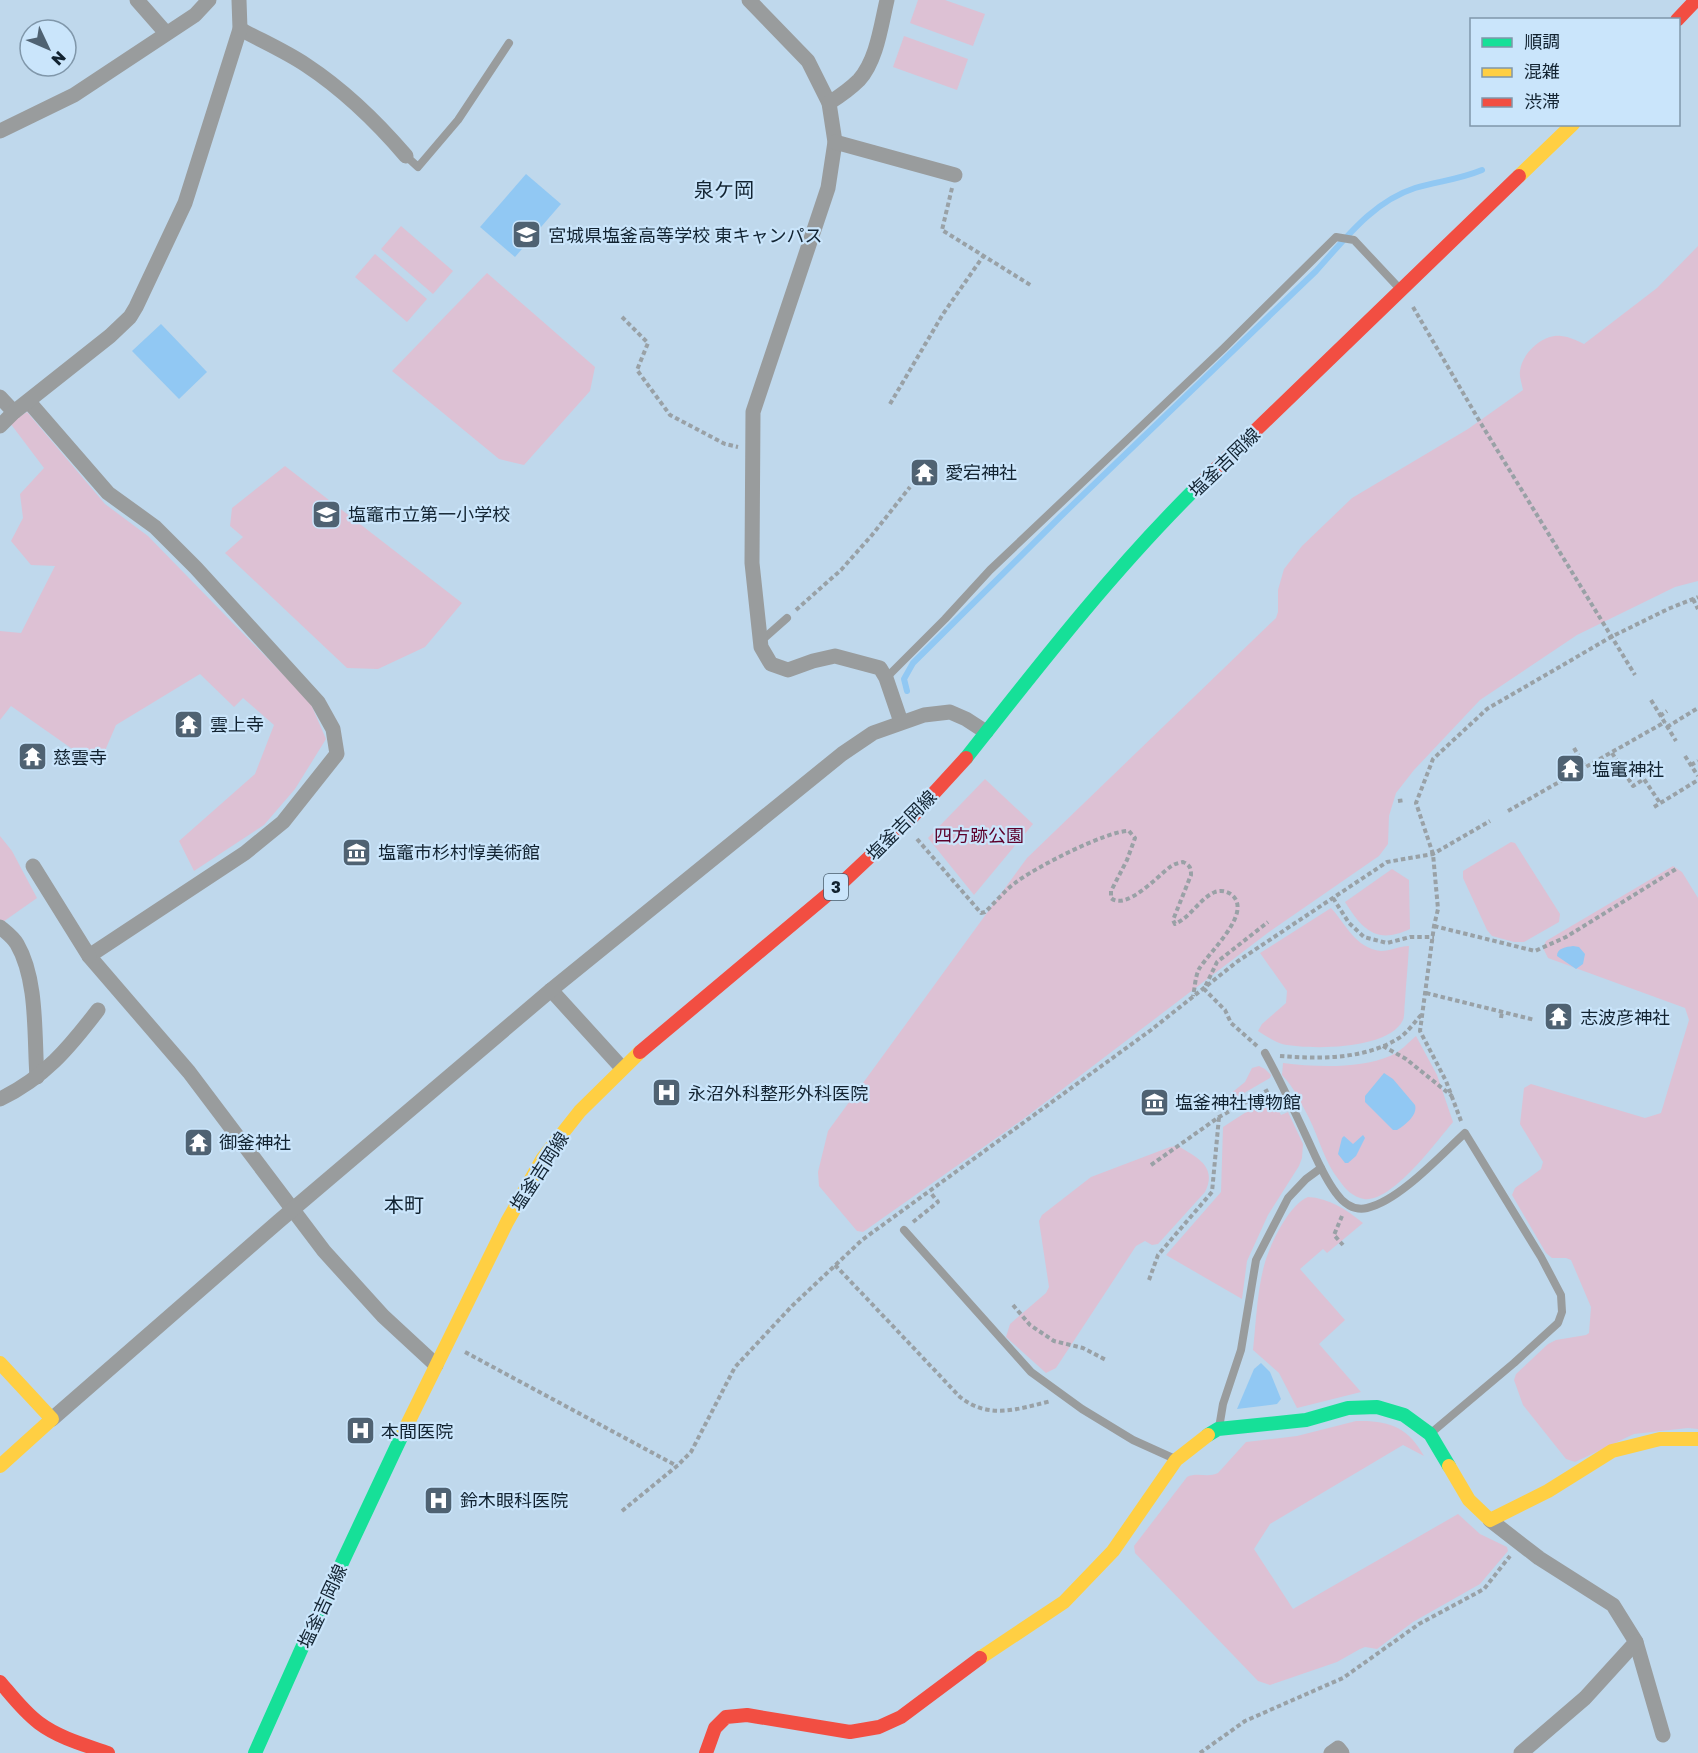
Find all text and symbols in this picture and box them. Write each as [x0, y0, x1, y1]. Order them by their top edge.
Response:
north arrow [18, 18, 78, 78]
legend [1470, 18, 1680, 126]
text: 順調 [1524, 30, 1560, 52]
text: N [47, 47, 70, 70]
text: 混雑 [1524, 60, 1560, 82]
text: 渋滞 [1524, 90, 1560, 112]
district label: 泉ケ岡 [694, 177, 754, 201]
school or university icon: 宮城県塩釜高等学校 東キャンパス [511, 219, 543, 251]
place label: 宮城県塩釜高等学校 東キャンパス [548, 224, 823, 246]
street label: 塩釜吉岡線 [1184, 423, 1264, 501]
temple icon: 愛宕神社 [908, 456, 940, 488]
place label: 愛宕神社 [945, 461, 1017, 483]
school or university icon: 塩竈市立第一小学校 [311, 498, 343, 530]
place label: 塩竈市立第一小学校 [348, 503, 510, 525]
temple icon: 雲上寺 [173, 708, 205, 740]
place label: 雲上寺 [210, 713, 264, 735]
temple icon: 慈雲寺 [16, 741, 48, 773]
place label: 慈雲寺 [53, 746, 107, 768]
temple icon: 塩竃神社 [1555, 753, 1587, 785]
place label: 塩竃神社 [1592, 758, 1664, 780]
street label: 塩釜吉岡線 [861, 785, 941, 865]
park label: 四方跡公園 [934, 824, 1024, 846]
museum icon: 塩竈市杉村惇美術館 [341, 836, 373, 868]
place label: 塩竈市杉村惇美術館 [378, 841, 540, 863]
road number: 3 [824, 874, 848, 900]
temple icon: 志波彦神社 [1543, 1001, 1575, 1033]
place label: 志波彦神社 [1580, 1006, 1670, 1028]
hospital icon: 永沼外科整形外科医院 [651, 1077, 683, 1109]
place label: 永沼外科整形外科医院 [688, 1082, 868, 1104]
museum icon: 塩釜神社博物館 [1138, 1086, 1170, 1118]
place label: 塩釜神社博物館 [1175, 1091, 1301, 1113]
temple icon: 御釜神社 [182, 1126, 214, 1158]
street label: 塩釜吉岡線 [505, 1127, 573, 1215]
place label: 御釜神社 [219, 1131, 291, 1153]
district label: 本町 [384, 1192, 424, 1216]
hospital icon: 本間医院 [344, 1415, 376, 1447]
place label: 本間医院 [381, 1420, 453, 1442]
hospital icon: 鈴木眼科医院 [423, 1484, 455, 1516]
place label: 鈴木眼科医院 [460, 1489, 568, 1511]
street label: 塩釜吉岡線 [293, 1561, 351, 1651]

